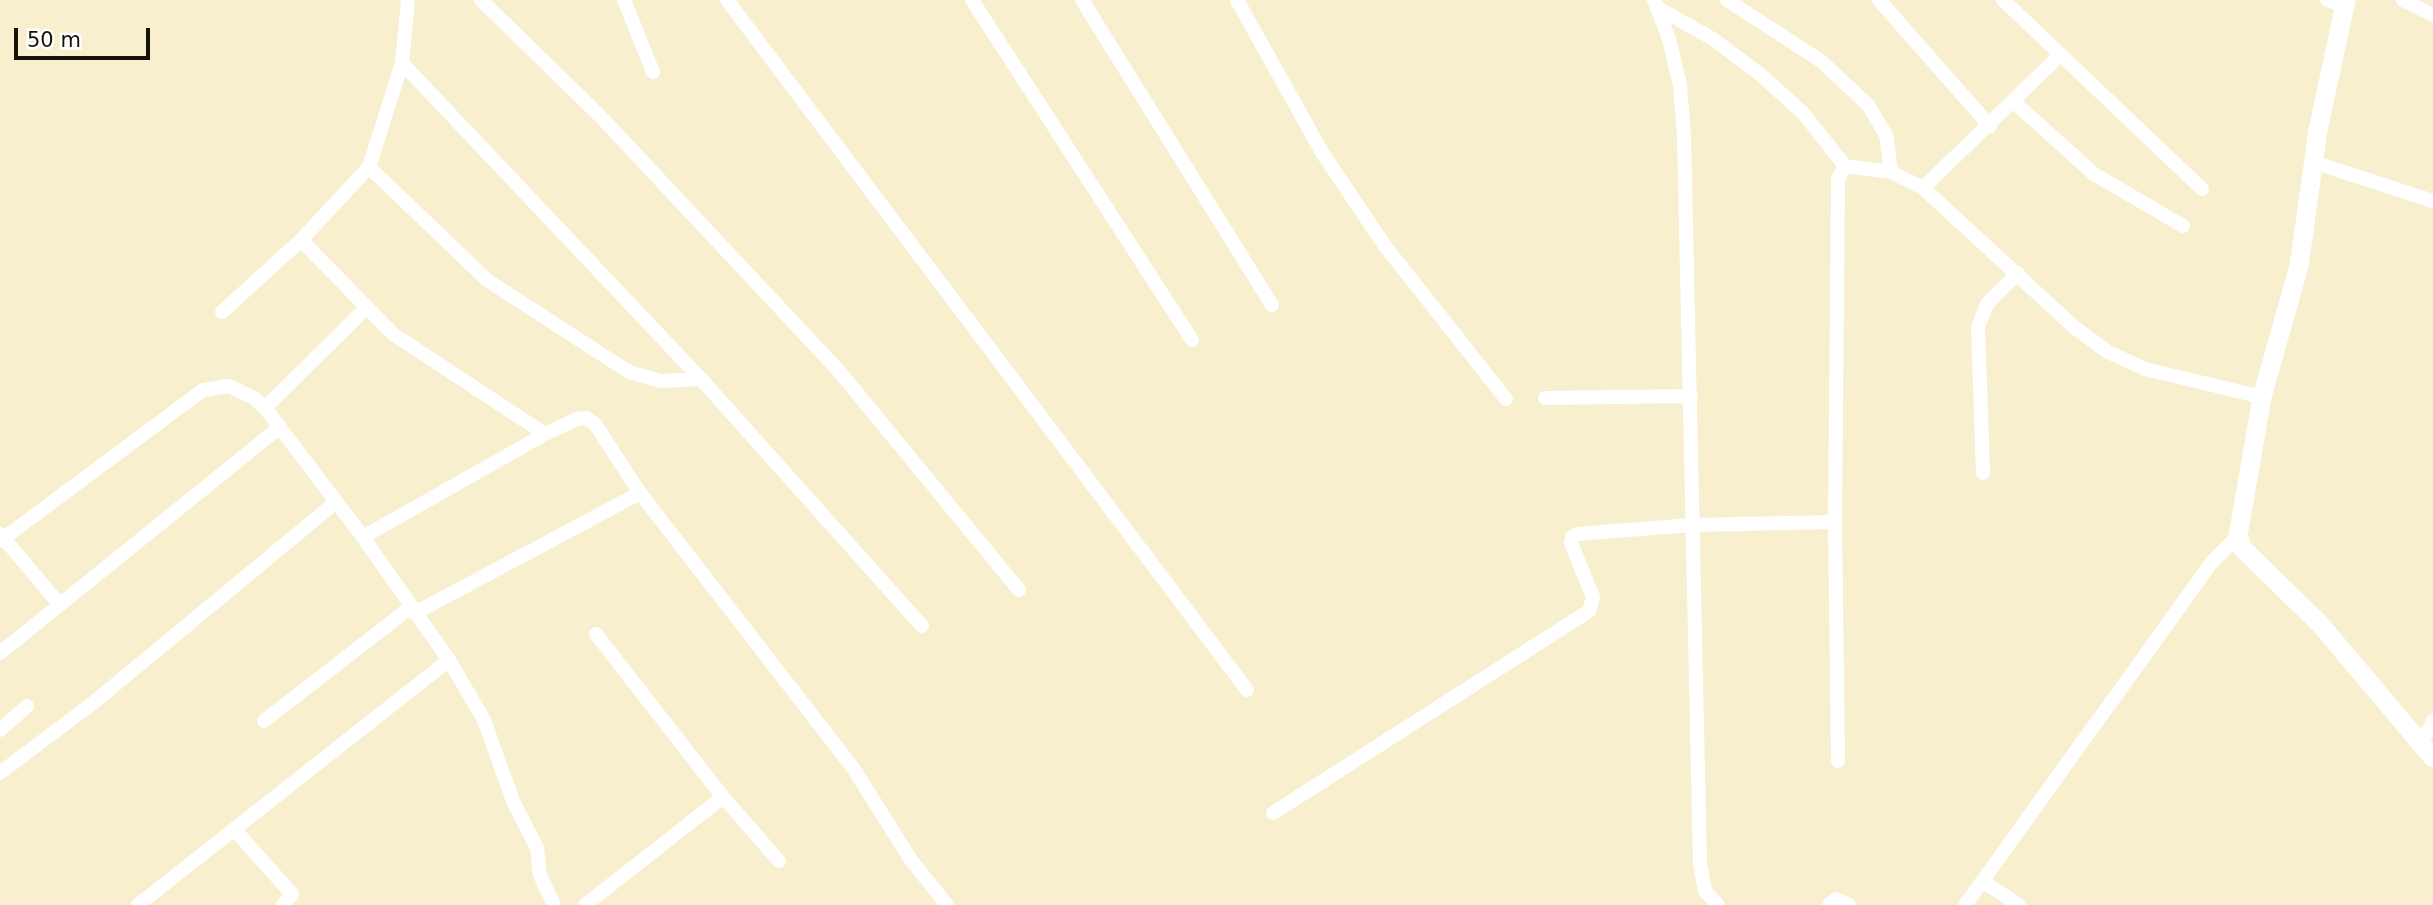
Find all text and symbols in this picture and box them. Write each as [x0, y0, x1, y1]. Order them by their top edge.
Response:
scale bar [18, 14, 154, 58]
text: 50 m [27, 28, 81, 52]

